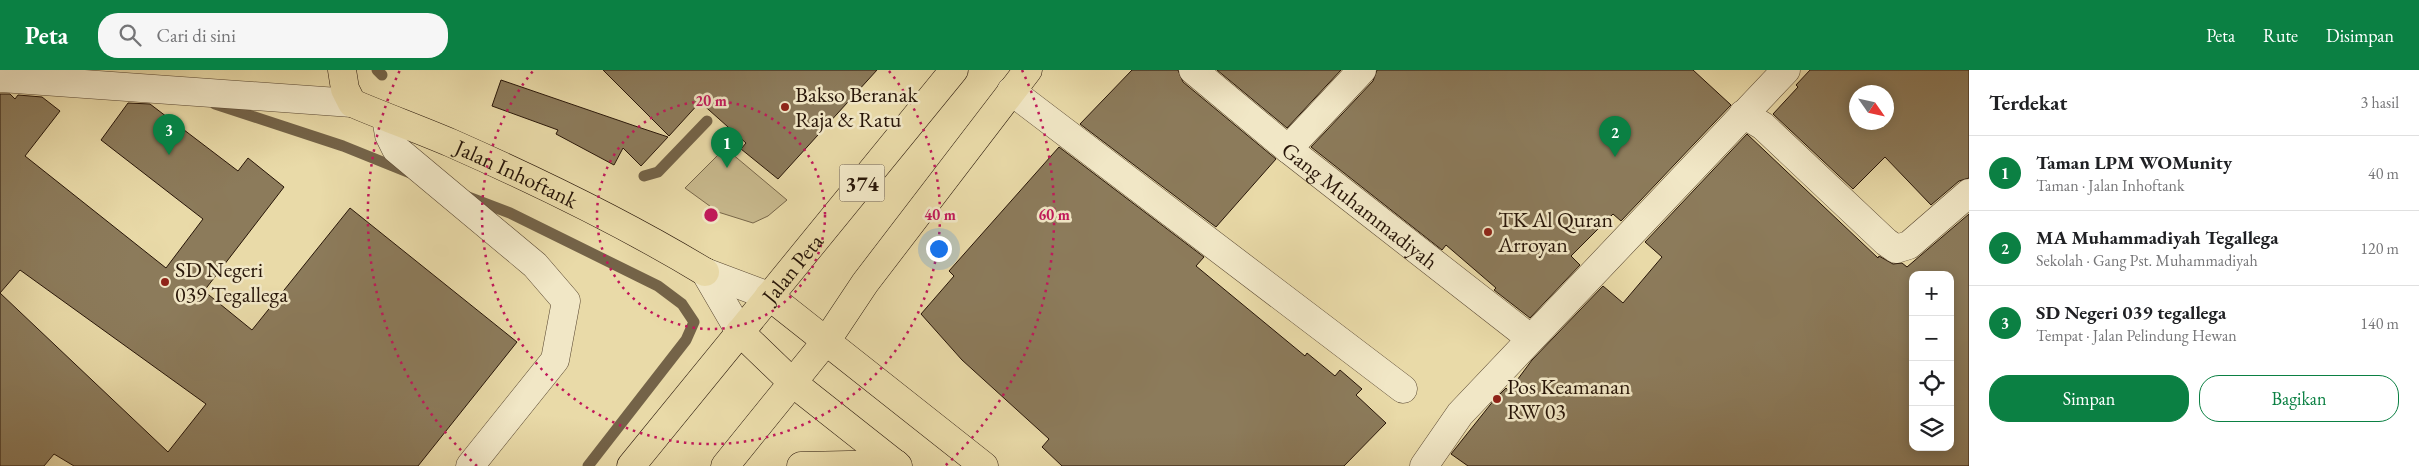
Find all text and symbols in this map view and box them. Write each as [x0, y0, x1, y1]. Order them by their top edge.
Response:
search box [98, 13, 448, 58]
text: Peta [25, 20, 68, 51]
icon: search [116, 21, 144, 49]
text: Cari di sini [156, 23, 236, 48]
text: Peta [2206, 24, 2235, 47]
text: Rute [2263, 24, 2298, 47]
text: Disimpan [2326, 24, 2394, 47]
place label: Bakso Beranak Raja & Ratu [795, 80, 918, 134]
north arrow [1849, 85, 1894, 130]
text: Terdekat [1989, 89, 2067, 116]
text: 20 m [695, 91, 727, 110]
text: 3 hasil [2361, 92, 2399, 113]
marker: Bakso Beranak Raja & Ratu [779, 101, 791, 113]
pin: 3 [153, 114, 185, 155]
pin: 2 [1599, 116, 1631, 157]
pin: 1 [711, 127, 743, 168]
street label: Jalan Inhoftank [449, 131, 584, 215]
street label: Gang Muhammadiyah [1276, 135, 1444, 275]
text: Taman LPM WOMunity [2036, 150, 2232, 175]
text: 1 [2001, 163, 2009, 184]
text: 40 m [2368, 163, 2399, 184]
road number: 374 [840, 165, 884, 202]
text: Taman · Jalan Inhoftank [2036, 175, 2185, 196]
text: 40 m [924, 205, 956, 224]
text: 60 m [1038, 205, 1070, 224]
place label: TK Al Quran Arroyan [1497, 205, 1614, 259]
centre of rings [702, 206, 720, 224]
text: MA Muhammadiyah Tegallega [2036, 225, 2279, 250]
marker: TK Al Quran Arroyan [1482, 226, 1494, 238]
street label: Jalan Peta [754, 227, 829, 311]
your location [926, 236, 952, 262]
text: 2 [2001, 238, 2009, 259]
text: 120 m [2360, 238, 2399, 259]
text: Sekolah · Gang Pst. Muhammadiyah [2036, 250, 2258, 271]
place label: SD Negeri 039 Tegallega [175, 255, 288, 309]
map controls [1909, 271, 1954, 451]
button: + [1909, 271, 1954, 316]
marker: SD Negeri 039 Tegallega [159, 276, 171, 288]
text: SD Negeri 039 tegallega [2036, 300, 2226, 325]
text: 3 [2001, 313, 2009, 334]
text: 140 m [2360, 313, 2399, 334]
button: − [1909, 316, 1954, 361]
text: Tempat · Jalan Pelindung Hewan [2036, 325, 2237, 346]
button: locate [1909, 361, 1954, 406]
place label: Pos Keamanan RW 03 [1507, 372, 1631, 426]
button: Simpan [1989, 375, 2189, 422]
button: Bagikan [2199, 375, 2399, 422]
marker: Pos Keamanan RW 03 [1491, 393, 1503, 405]
button: layers [1909, 406, 1954, 451]

